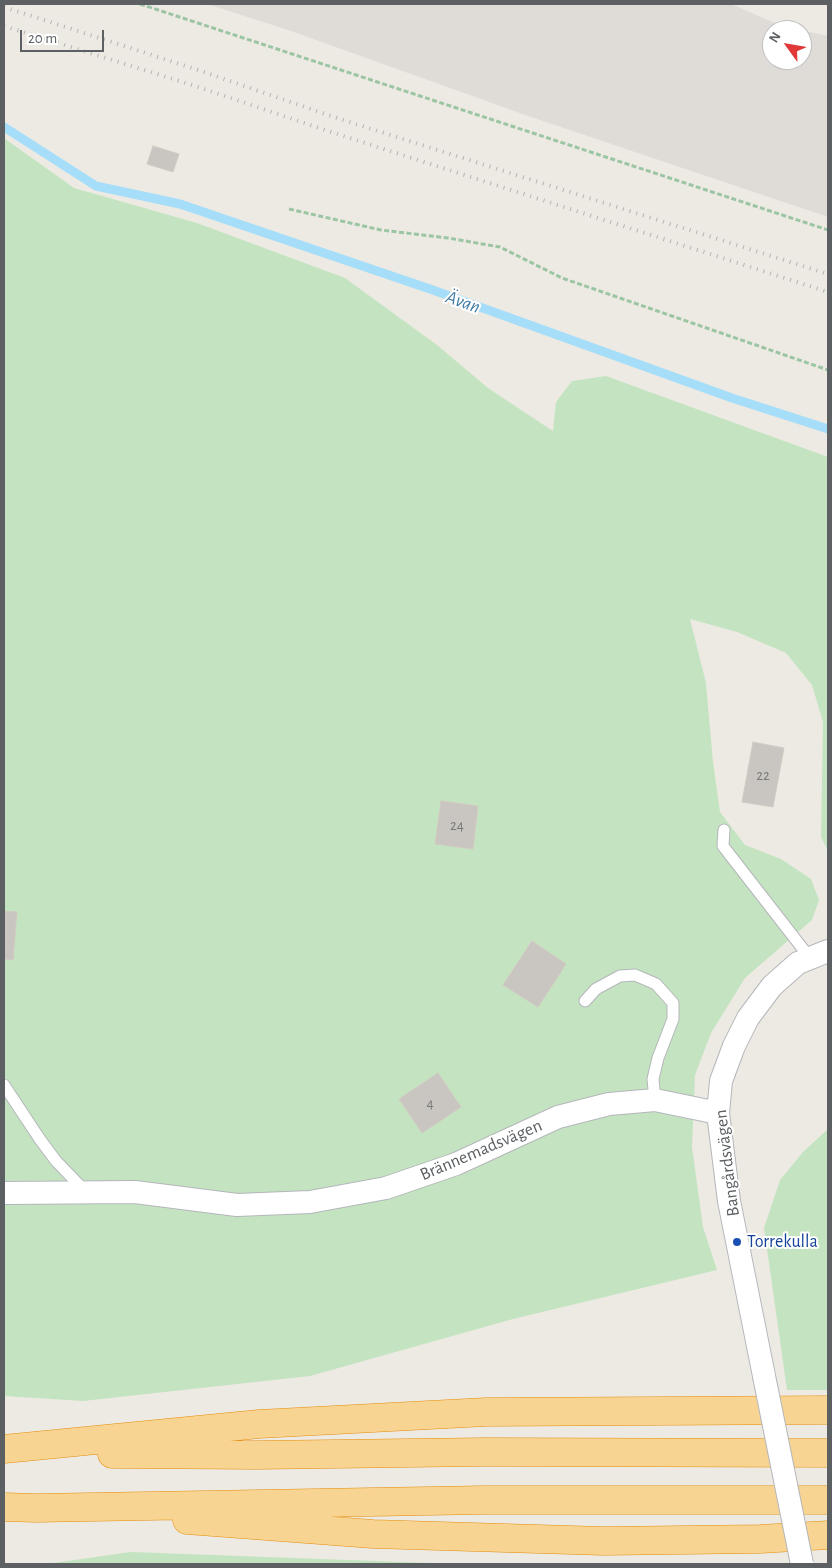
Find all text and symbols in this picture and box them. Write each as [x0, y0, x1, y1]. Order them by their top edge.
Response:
scale bar [22, 20, 106, 52]
north arrow [762, 20, 812, 70]
text: N [767, 30, 784, 45]
text: 20 m [28, 31, 57, 46]
water label: Ävan [443, 286, 483, 318]
house number: 22 [756, 766, 770, 784]
house number: 24 [450, 816, 464, 834]
house number: 4 [426, 1094, 434, 1112]
street label: Bangårdsvägen [710, 1108, 744, 1218]
street label: Brännemadsvägen [417, 1115, 545, 1185]
place label: Torrekulla [747, 1231, 818, 1253]
marker: Torrekulla [731, 1236, 743, 1248]

